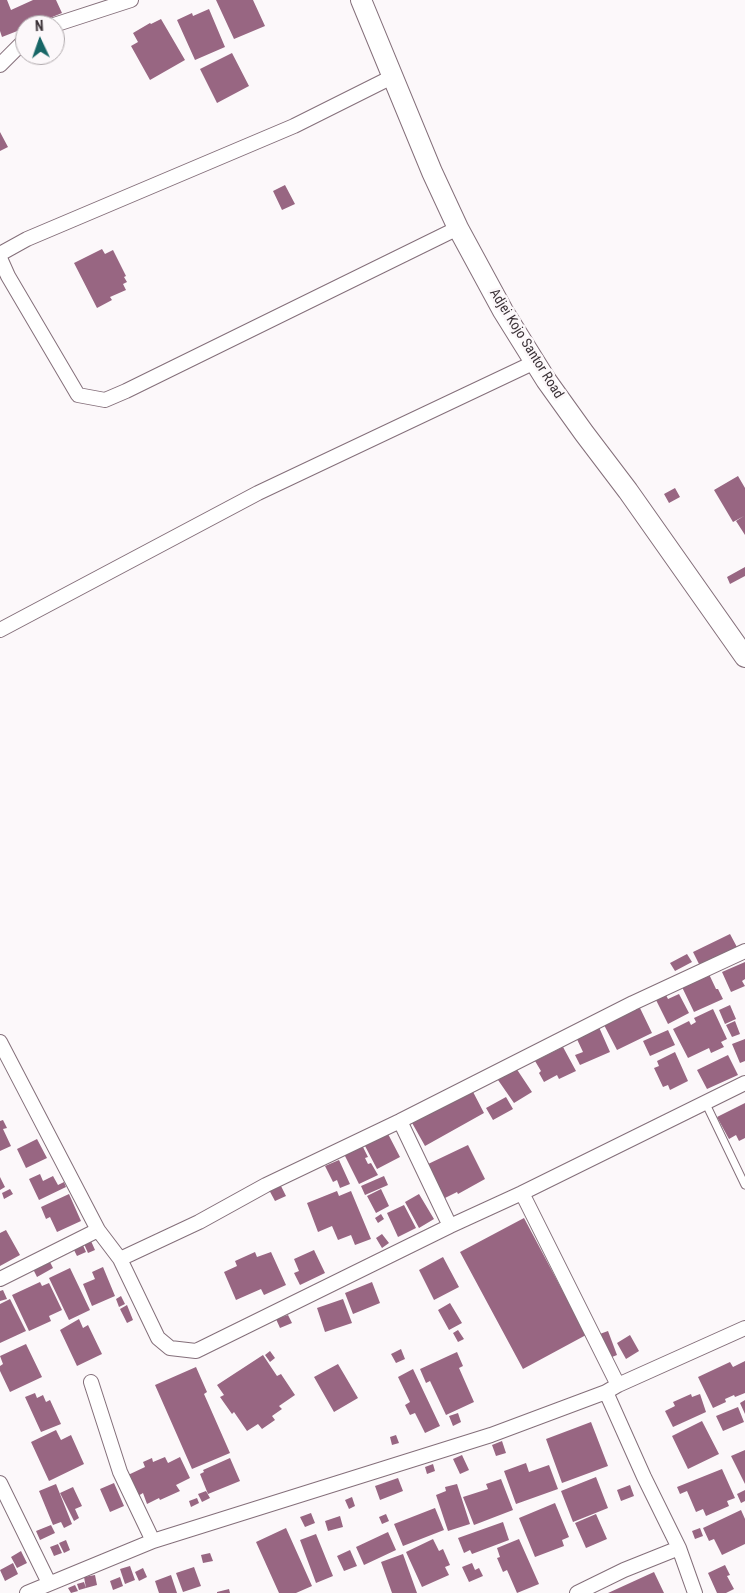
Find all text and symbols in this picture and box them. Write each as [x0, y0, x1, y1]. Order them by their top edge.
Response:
north arrow [15, 15, 65, 65]
text: N [35, 18, 44, 34]
street label: Adjei Kojo Santor Road [485, 286, 567, 402]

